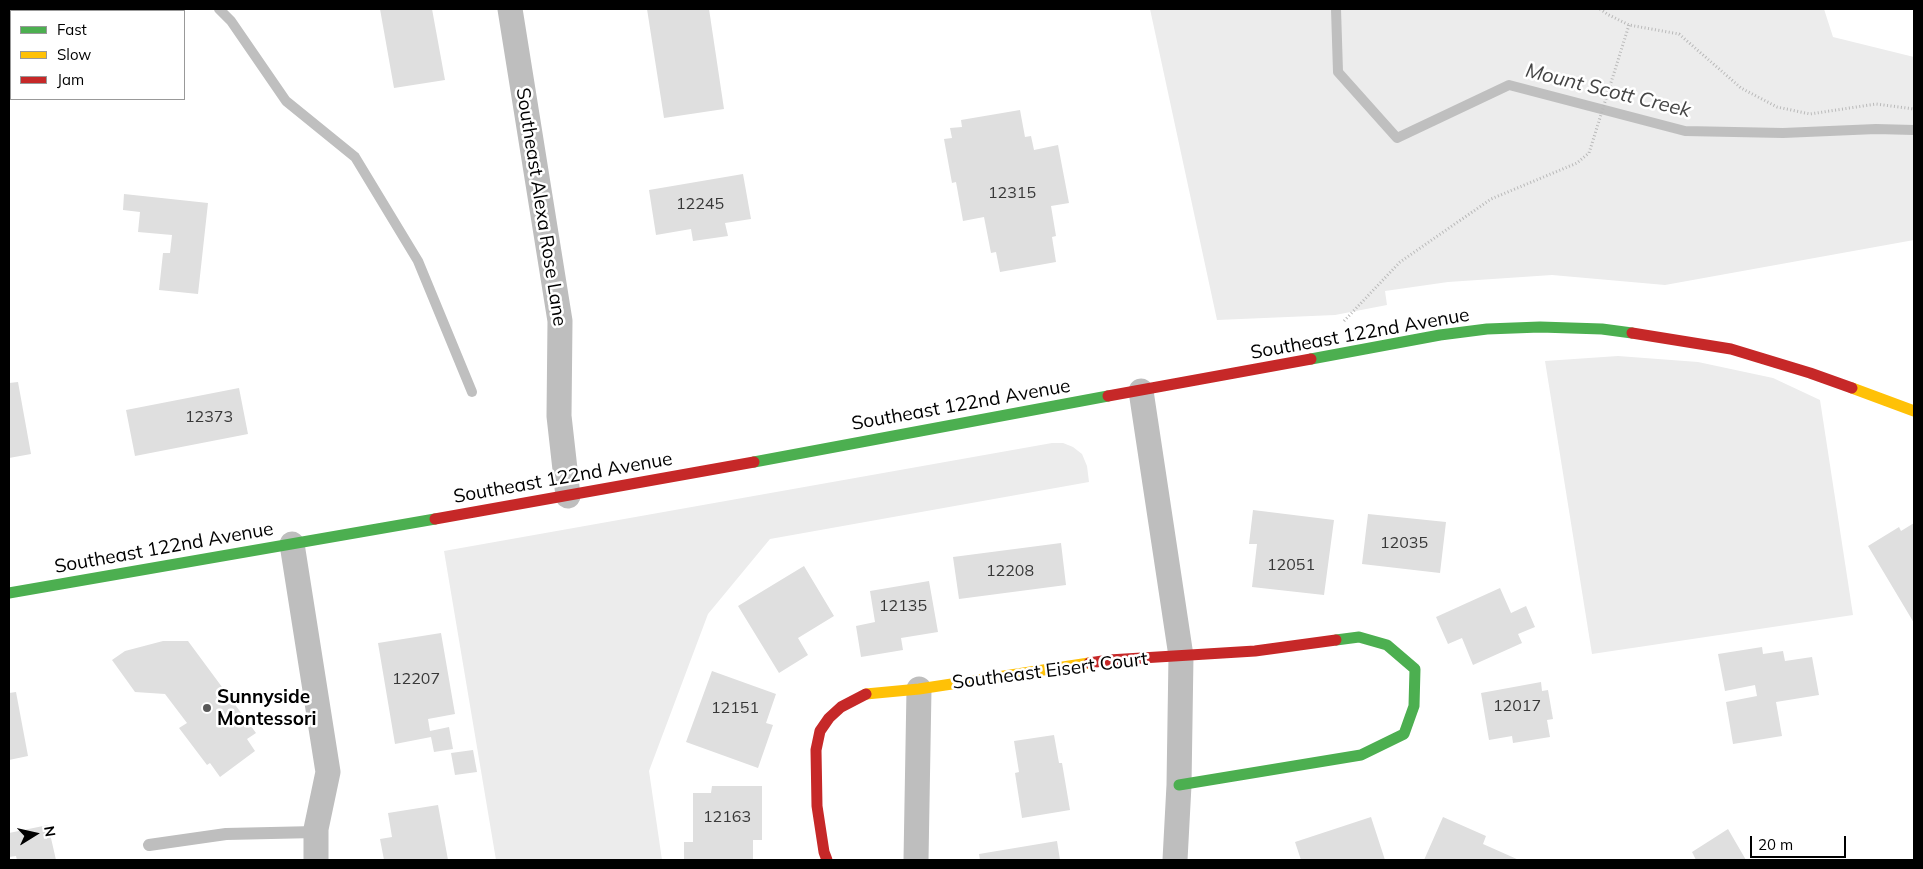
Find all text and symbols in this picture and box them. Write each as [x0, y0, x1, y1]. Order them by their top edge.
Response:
legend [10, 10, 185, 100]
text: Fast [57, 20, 87, 39]
text: Slow [57, 45, 91, 64]
water label: Mount Scott Creek [1523, 59, 1693, 123]
text: Jam [57, 70, 84, 89]
street label: Southeast Alexa Rose Lane [511, 86, 571, 328]
house number: 12315 [988, 183, 1036, 203]
house number: 12245 [676, 194, 724, 214]
street label: Southeast 122nd Avenue [1249, 303, 1471, 365]
street label: Southeast 122nd Avenue [850, 374, 1072, 436]
house number: 12373 [185, 407, 233, 427]
street label: Southeast 122nd Avenue [452, 447, 674, 509]
street label: Southeast 122nd Avenue [53, 517, 275, 579]
house number: 12035 [1380, 533, 1428, 553]
house number: 12051 [1267, 555, 1315, 575]
house number: 12208 [986, 561, 1034, 581]
house number: 12135 [879, 596, 927, 616]
street label: Southeast Eisert Court [951, 648, 1149, 694]
house number: 12207 [392, 669, 440, 689]
place label: Sunnyside Montessori [217, 686, 316, 730]
house number: 12017 [1493, 696, 1541, 716]
house number: 12151 [711, 698, 759, 718]
marker: Sunnyside Montessori [201, 702, 213, 714]
house number: 12163 [703, 807, 751, 827]
north arrow [10, 809, 60, 859]
text: N [40, 825, 60, 838]
scale bar [1753, 826, 1849, 858]
text: 20 m [1758, 835, 1793, 854]

